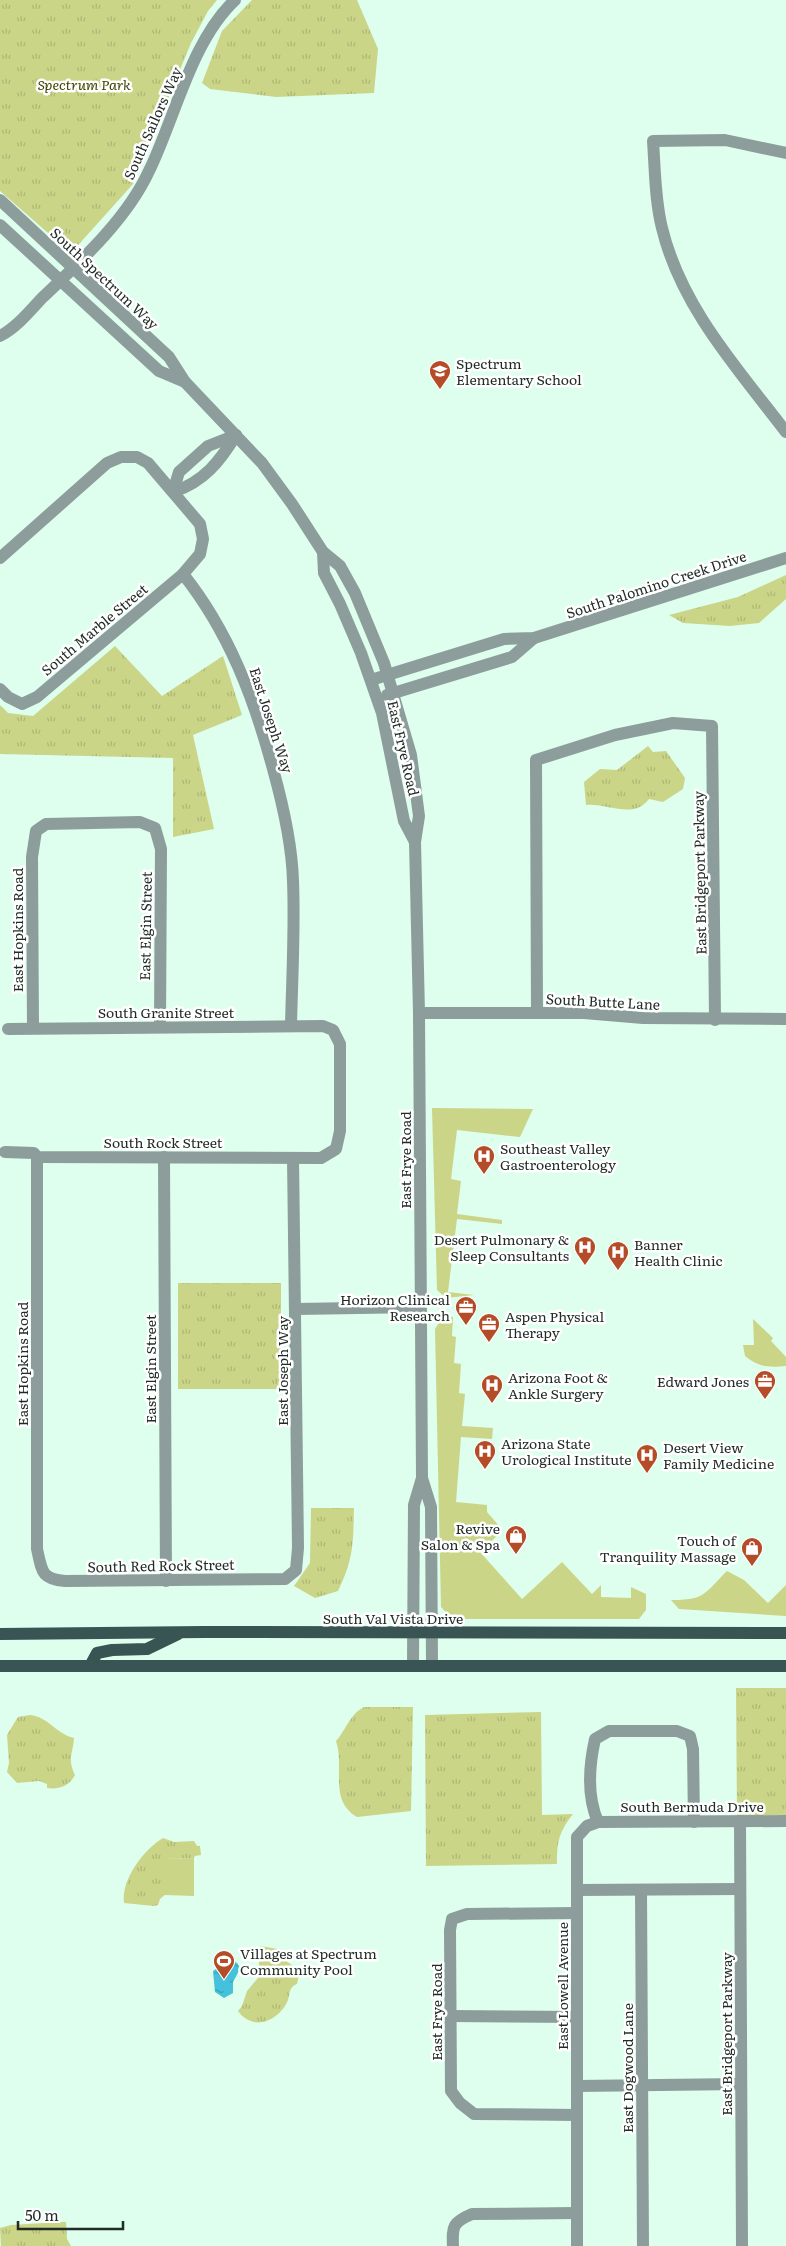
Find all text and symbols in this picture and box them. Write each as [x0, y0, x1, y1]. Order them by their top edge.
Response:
street label: South Sailors Way [118, 63, 186, 183]
park label: Spectrum Park [37, 74, 131, 94]
street label: South Spectrum Way [47, 223, 164, 334]
place label: Spectrum Elementary School [456, 353, 582, 389]
school or university icon: Spectrum Elementary School [428, 359, 452, 390]
street label: South Palomino Creek Drive [563, 545, 749, 623]
street label: South Marble Street [37, 578, 152, 679]
street label: East Joseph Way [245, 665, 299, 776]
street label: East Frye Road [383, 698, 425, 798]
street label: East Bridgeport Parkway [688, 790, 710, 955]
street label: East Hopkins Road [7, 867, 27, 992]
street label: East Elgin Street [134, 871, 156, 981]
street label: South Butte Lane [545, 988, 661, 1014]
street label: South Granite Street [98, 1002, 235, 1022]
street label: East Frye Road [395, 1111, 415, 1209]
street label: South Rock Street [104, 1132, 223, 1152]
place label: Southeast Valley Gastroenterology [500, 1138, 617, 1174]
hospital icon: Southeast Valley Gastroenterology [472, 1144, 496, 1175]
place label: Desert Pulmonary & Sleep Consultants [434, 1229, 569, 1265]
place label: Banner Health Clinic [634, 1234, 723, 1270]
hospital icon: Desert Pulmonary & Sleep Consultants [573, 1235, 597, 1266]
hospital icon: Banner Health Clinic [606, 1240, 630, 1271]
place label: Horizon Clinical Research [340, 1289, 450, 1325]
office icon: Horizon Clinical Research [454, 1295, 478, 1326]
street label: East Hopkins Road [12, 1301, 32, 1426]
place label: Aspen Physical Therapy [505, 1306, 605, 1342]
office icon: Aspen Physical Therapy [477, 1312, 501, 1343]
street label: East Elgin Street [140, 1314, 160, 1424]
street label: East Joseph Way [272, 1315, 292, 1426]
place label: Arizona Foot & Ankle Surgery [508, 1367, 608, 1403]
office icon: Edward Jones [753, 1369, 777, 1400]
place label: Edward Jones [657, 1371, 749, 1391]
hospital icon: Arizona Foot & Ankle Surgery [480, 1373, 504, 1404]
place label: Arizona State Urological Institute [501, 1433, 632, 1469]
place label: Desert View Family Medicine [663, 1437, 774, 1473]
hospital icon: Arizona State Urological Institute [473, 1439, 497, 1470]
hospital icon: Desert View Family Medicine [635, 1443, 659, 1474]
place label: Revive Salon & Spa [421, 1518, 500, 1554]
shop icon: Revive Salon & Spa [504, 1524, 528, 1555]
place label: Touch of Tranquility Massage [599, 1530, 738, 1566]
shop icon: Touch of Tranquility Massage [740, 1536, 764, 1567]
street label: South Red Rock Street [87, 1554, 235, 1576]
street label: South Val Vista Drive [323, 1608, 463, 1628]
street label: South Bermuda Drive [620, 1796, 764, 1816]
street label: East Lowell Avenue [552, 1922, 572, 2050]
place label: Villages at Spectrum Community Pool [240, 1943, 377, 1979]
sports icon: Villages at Spectrum Community Pool [212, 1949, 236, 1980]
street label: East Bridgeport Parkway [716, 1951, 736, 2116]
street label: East Frye Road [426, 1963, 446, 2061]
street label: East Dogwood Lane [617, 2003, 637, 2133]
scale bar [18, 2198, 122, 2230]
text: 50 m [25, 2203, 59, 2226]

